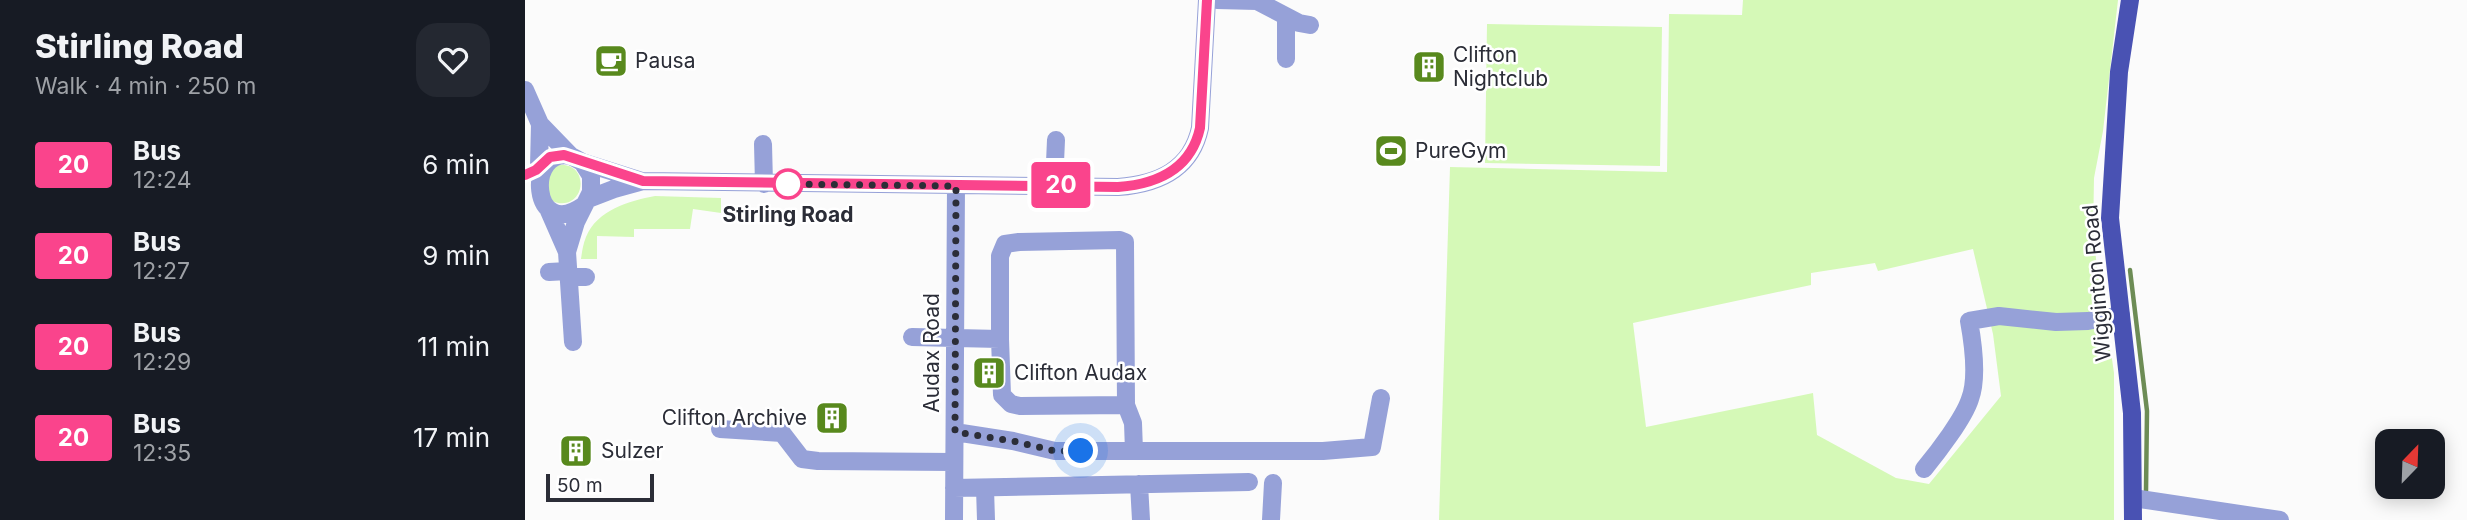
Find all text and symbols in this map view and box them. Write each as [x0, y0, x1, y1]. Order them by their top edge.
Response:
button: heart [416, 23, 490, 97]
text: Stirling Road [35, 26, 244, 66]
cafe icon: Pausa [592, 42, 630, 80]
place label: Clifton Nightclub [1453, 42, 1548, 91]
place label: Pausa [635, 48, 696, 73]
building icon: Clifton Nightclub [1410, 48, 1448, 86]
text: Walk · 4 min · 250 m [35, 72, 257, 100]
sports icon: PureGym [1372, 132, 1410, 170]
text: Bus [133, 135, 181, 166]
place label: PureGym [1415, 138, 1507, 163]
text: 6 min [422, 149, 490, 180]
text: 20 [58, 150, 89, 179]
line badge: 20 [1029, 162, 1093, 208]
text: 12:24 [133, 166, 192, 194]
marker: Stirling Road [773, 169, 803, 199]
text: 20 [1045, 170, 1077, 199]
place label: Stirling Road [723, 202, 853, 227]
street label: Wigginton Road [2077, 204, 2116, 362]
text: Bus [133, 226, 181, 257]
text: 9 min [422, 240, 490, 271]
text: 20 [58, 241, 89, 270]
text: 12:27 [133, 257, 190, 285]
street label: Audax Road [919, 293, 944, 413]
text: Bus [133, 317, 181, 348]
text: 11 min [417, 331, 490, 362]
text: 20 [58, 332, 89, 361]
text: 12:29 [133, 348, 191, 376]
building icon: Clifton Audax [970, 354, 1008, 392]
place label: Clifton Audax [1014, 360, 1147, 385]
building icon: Clifton Archive [813, 399, 851, 437]
place label: Clifton Archive [662, 405, 807, 430]
text: Bus [133, 408, 181, 439]
text: 17 min [413, 422, 490, 453]
text: 20 [58, 423, 89, 452]
north arrow [2375, 429, 2445, 499]
map controls [2375, 429, 2445, 499]
building icon: Sulzer [557, 432, 595, 470]
your location [1063, 433, 1098, 468]
place label: Sulzer [601, 438, 664, 463]
text: 12:35 [133, 439, 191, 467]
scale bar [546, 471, 655, 503]
text: 50 m [557, 474, 603, 497]

